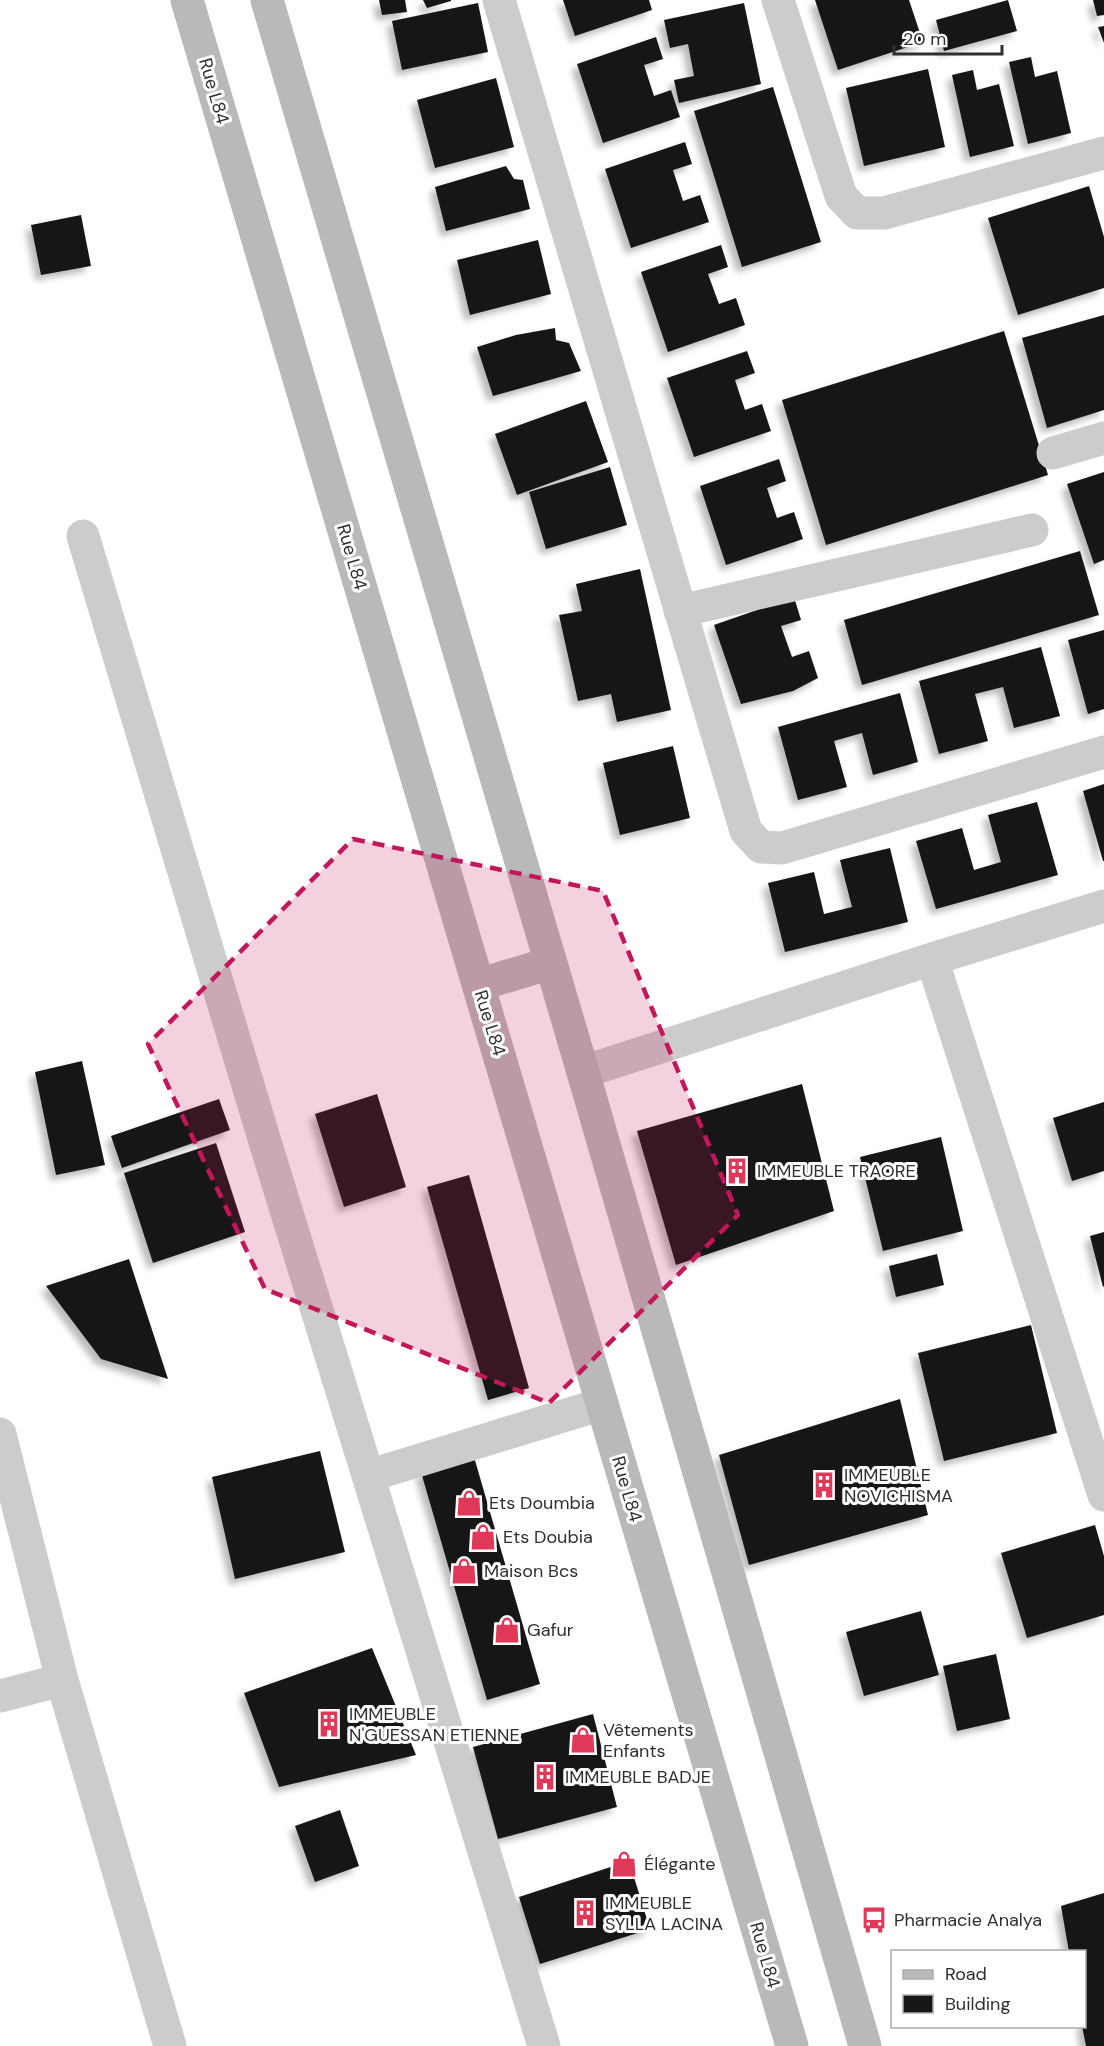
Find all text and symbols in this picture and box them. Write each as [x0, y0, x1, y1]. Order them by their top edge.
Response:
scale bar [894, 18, 1002, 56]
text: 20 m [903, 27, 946, 51]
street label: Rue L84 [193, 55, 235, 127]
street label: Rue L84 [331, 521, 373, 593]
street label: Rue L84 [469, 987, 511, 1059]
building icon: IMMEUBLE TRAORE [722, 1156, 752, 1186]
place label: IMMEUBLE TRAORE [757, 1159, 916, 1183]
street label: Rue L84 [606, 1453, 648, 1525]
place label: IMMEUBLE NOVICHISMA [844, 1463, 953, 1508]
building icon: IMMEUBLE NOVICHISMA [809, 1470, 839, 1500]
shop icon: Ets Doumbia [454, 1488, 484, 1518]
place label: Ets Doumbia [489, 1491, 595, 1515]
shop icon: Ets Doubia [468, 1522, 498, 1552]
place label: Ets Doubia [503, 1525, 593, 1549]
shop icon: Maison Bcs [449, 1556, 479, 1586]
place label: Maison Bcs [484, 1559, 578, 1583]
shop icon: Gafur [492, 1615, 522, 1645]
place label: Gafur [527, 1618, 574, 1642]
place label: IMMEUBLE N'GUESSAN ETIENNE [349, 1702, 520, 1747]
building icon: IMMEUBLE N'GUESSAN ETIENNE [314, 1709, 344, 1739]
place label: Vêtements Enfants [603, 1718, 694, 1763]
shop icon: Vêtements Enfants [568, 1725, 598, 1755]
building icon: IMMEUBLE BADJE [530, 1762, 560, 1792]
place label: IMMEUBLE BADJE [565, 1765, 711, 1789]
shop icon: Élégante [609, 1849, 639, 1879]
place label: Élégante [644, 1852, 716, 1876]
place label: IMMEUBLE SYLLA LACINA [605, 1891, 723, 1936]
building icon: IMMEUBLE SYLLA LACINA [570, 1898, 600, 1928]
bus stop icon: Pharmacie Analya [859, 1905, 889, 1935]
place label: Pharmacie Analya [894, 1908, 1042, 1932]
street label: Rue L84 [744, 1919, 786, 1991]
legend [891, 1950, 1086, 2028]
text: Road [945, 1962, 987, 1986]
text: Building [945, 1992, 1010, 2016]

